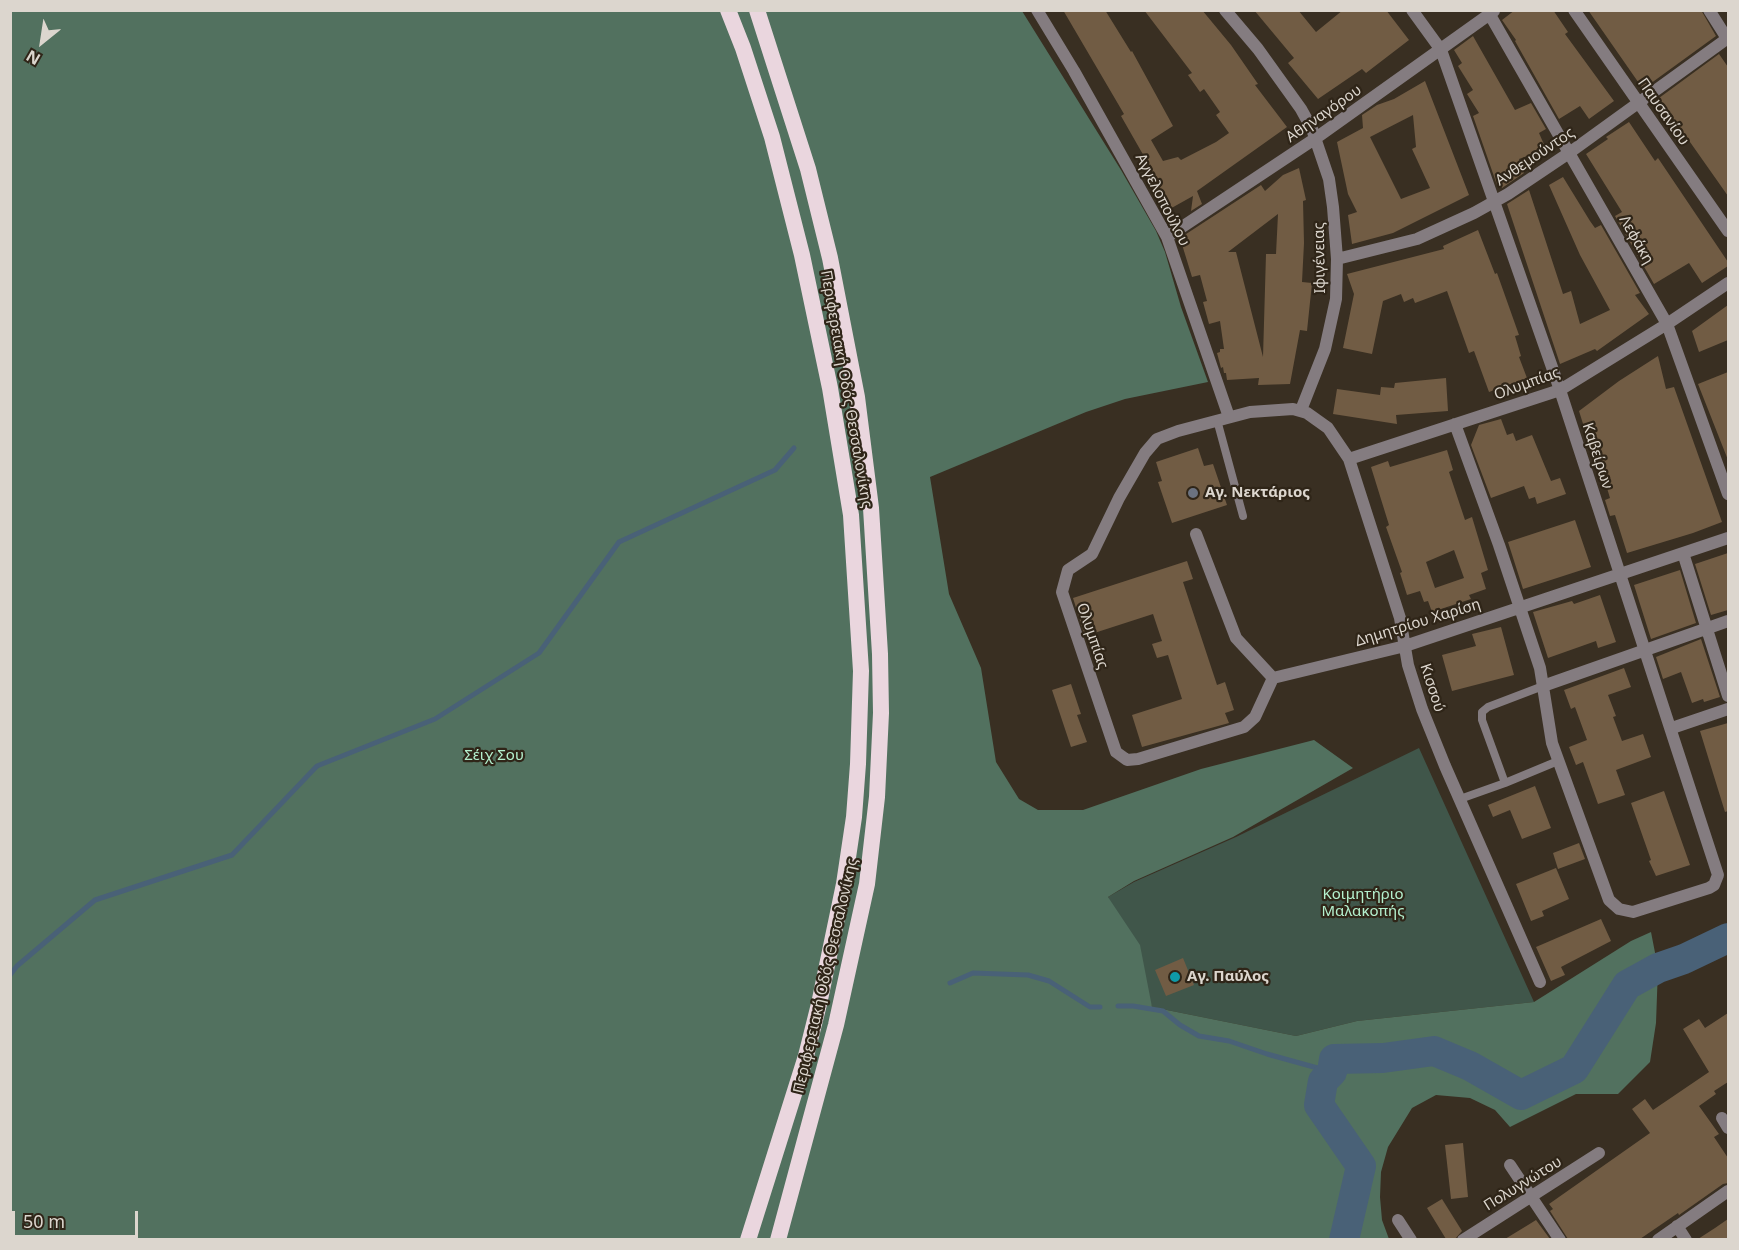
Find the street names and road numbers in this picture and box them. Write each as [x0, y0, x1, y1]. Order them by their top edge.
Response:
street label: Παυσανίου [1633, 75, 1693, 149]
street label: Αθηναγόρου [1283, 81, 1365, 147]
street label: Ανθεμούντος [1492, 124, 1578, 190]
street label: Αγγελοπούλου [1131, 151, 1193, 249]
street label: Λεφάκη [1615, 212, 1657, 268]
street label: Ιφιγένειας [1310, 222, 1330, 294]
street label: Περιφερειακή Οδός Θεσσαλονίκης [816, 269, 876, 509]
street label: Ολυμπίας [1492, 364, 1562, 404]
street label: Καβείρων [1578, 421, 1616, 491]
street label: Δημητρίου Χαρίση [1353, 595, 1483, 651]
street label: Ολυμπίας [1072, 601, 1112, 671]
street label: Κισσού [1416, 662, 1448, 714]
street label: Περιφερειακή Οδός Θεσσαλονίκης [790, 857, 862, 1095]
street label: Πολυγνώτου [1481, 1153, 1565, 1215]

